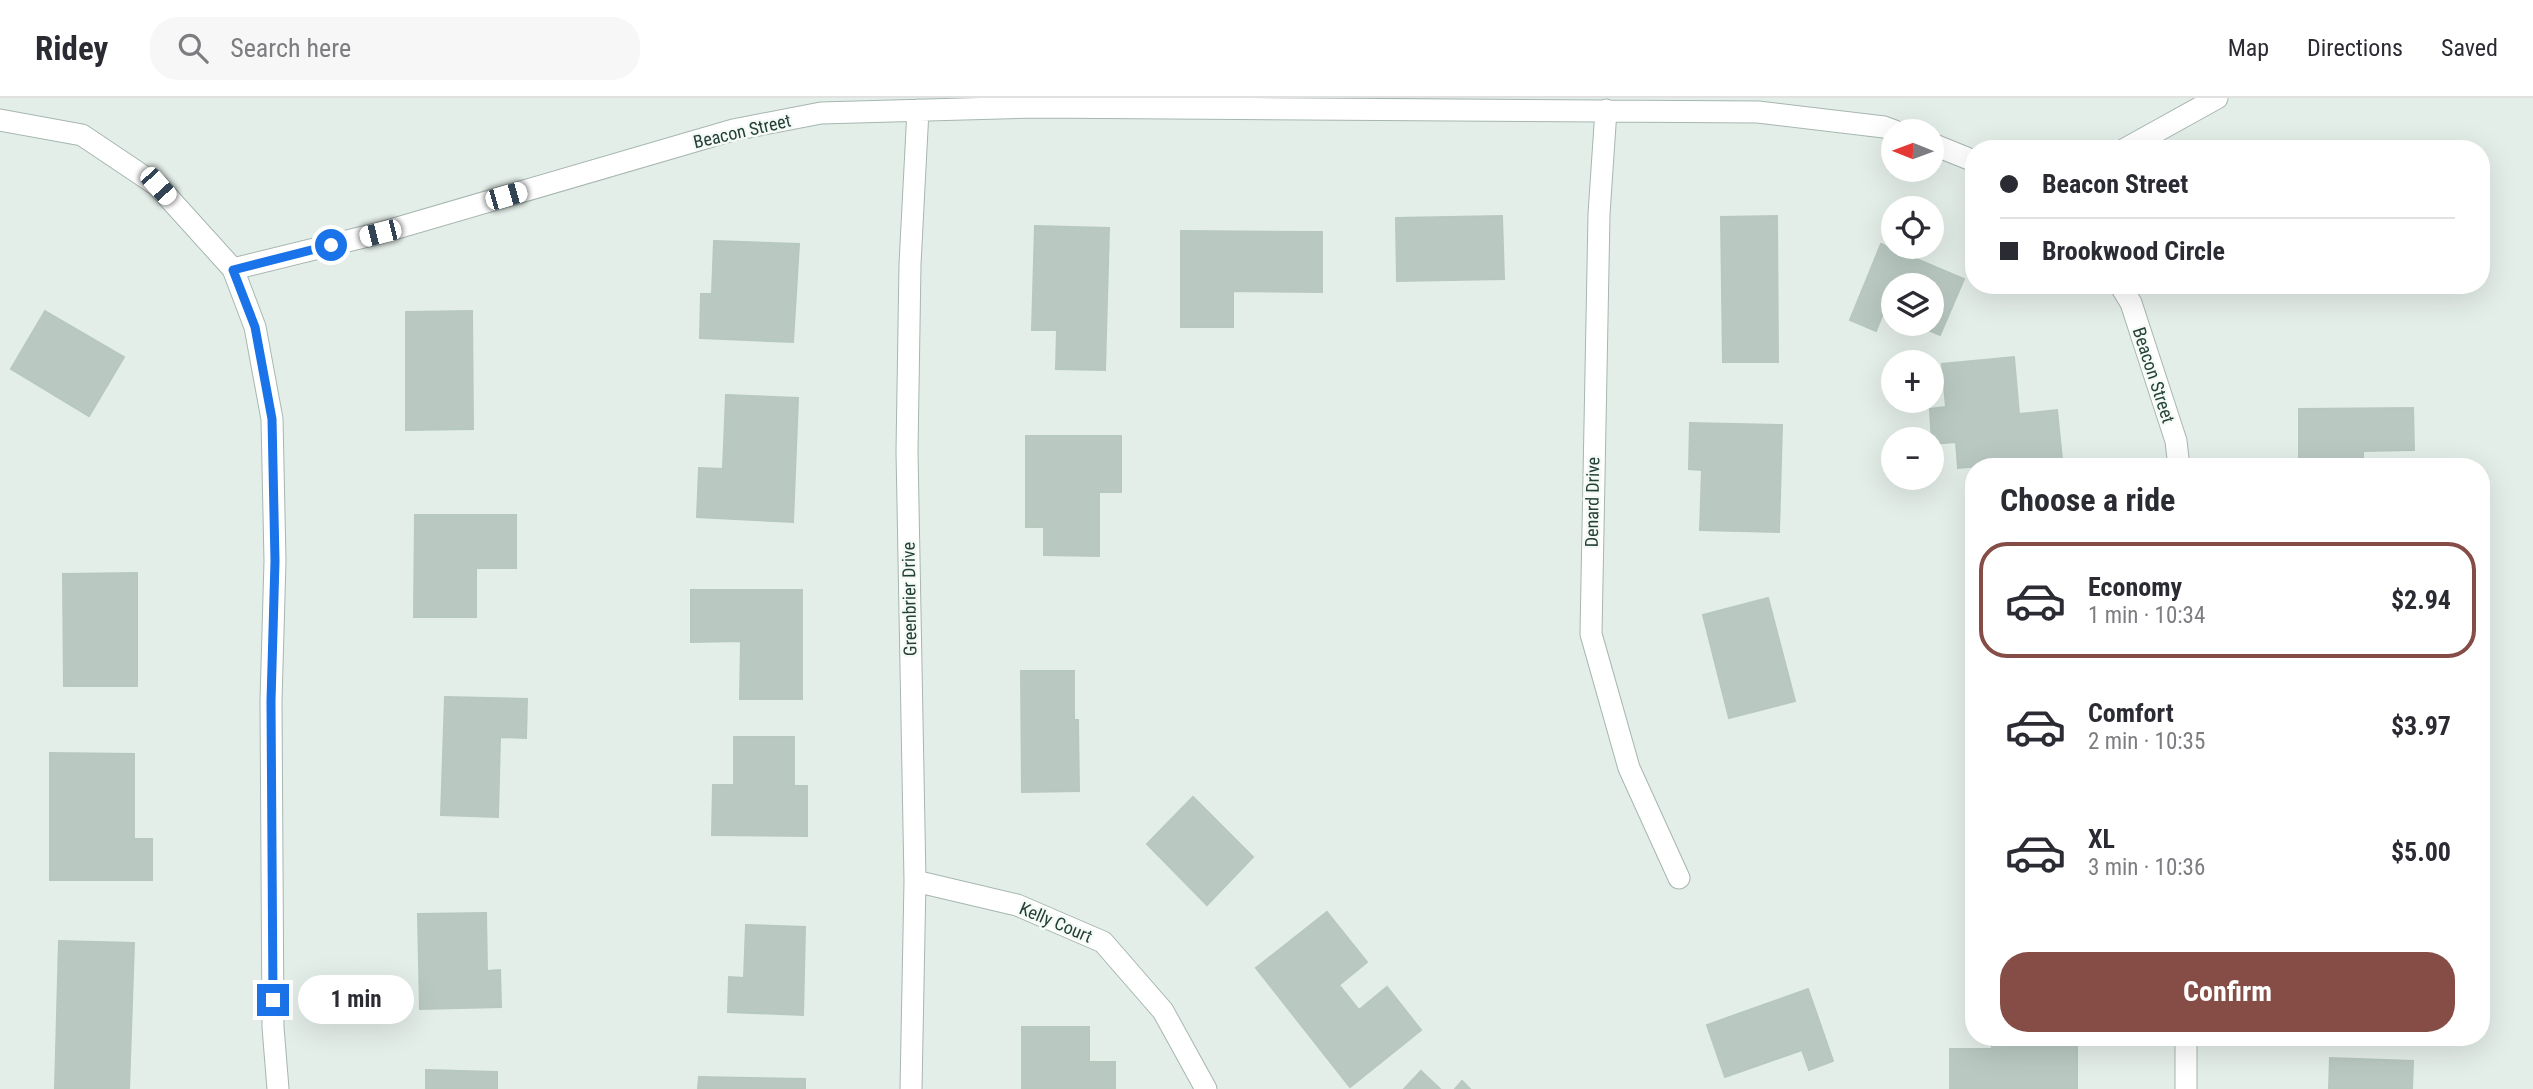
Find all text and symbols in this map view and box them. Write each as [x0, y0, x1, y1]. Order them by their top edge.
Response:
search box [150, 17, 640, 80]
text: Ridey [35, 29, 108, 68]
icon: search [174, 29, 212, 67]
text: Search here [230, 33, 351, 63]
text: Map [2228, 34, 2269, 62]
text: Directions [2307, 34, 2403, 62]
text: Saved [2441, 34, 2498, 62]
street label: Beacon Street [691, 110, 793, 152]
north arrow [1881, 119, 1944, 182]
map controls [1881, 119, 1944, 490]
car [137, 163, 180, 209]
text: Beacon Street [2042, 169, 2188, 199]
car [483, 180, 530, 212]
button: locate [1881, 196, 1944, 259]
car [358, 218, 403, 248]
route start [315, 229, 347, 261]
text: Brookwood Circle [2042, 236, 2225, 266]
button: layers [1881, 273, 1944, 336]
street label: Beacon Street [2129, 325, 2179, 425]
button: + [1881, 350, 1944, 413]
button: − [1881, 427, 1944, 490]
street label: Denard Drive [1581, 457, 1603, 547]
text: Choose a ride [2000, 481, 2175, 519]
street label: Greenbrier Drive [898, 542, 920, 656]
icon: car [2004, 569, 2067, 632]
text: Economy [2088, 572, 2182, 602]
text: $2.94 [2391, 585, 2451, 615]
text: 1 min · 10:34 [2088, 602, 2205, 629]
icon: car [2004, 695, 2067, 758]
text: Comfort [2088, 698, 2174, 728]
text: $3.97 [2391, 711, 2451, 741]
text: 2 min · 10:35 [2088, 728, 2205, 755]
icon: car [2004, 821, 2067, 884]
text: XL [2088, 824, 2115, 854]
text: $5.00 [2391, 837, 2451, 867]
text: 3 min · 10:36 [2088, 854, 2205, 881]
street label: Kelly Court [1016, 897, 1096, 947]
button: Confirm [2000, 952, 2455, 1032]
callout: 1 min [298, 976, 413, 1024]
route end [257, 984, 289, 1016]
text: 1 min [330, 986, 382, 1013]

